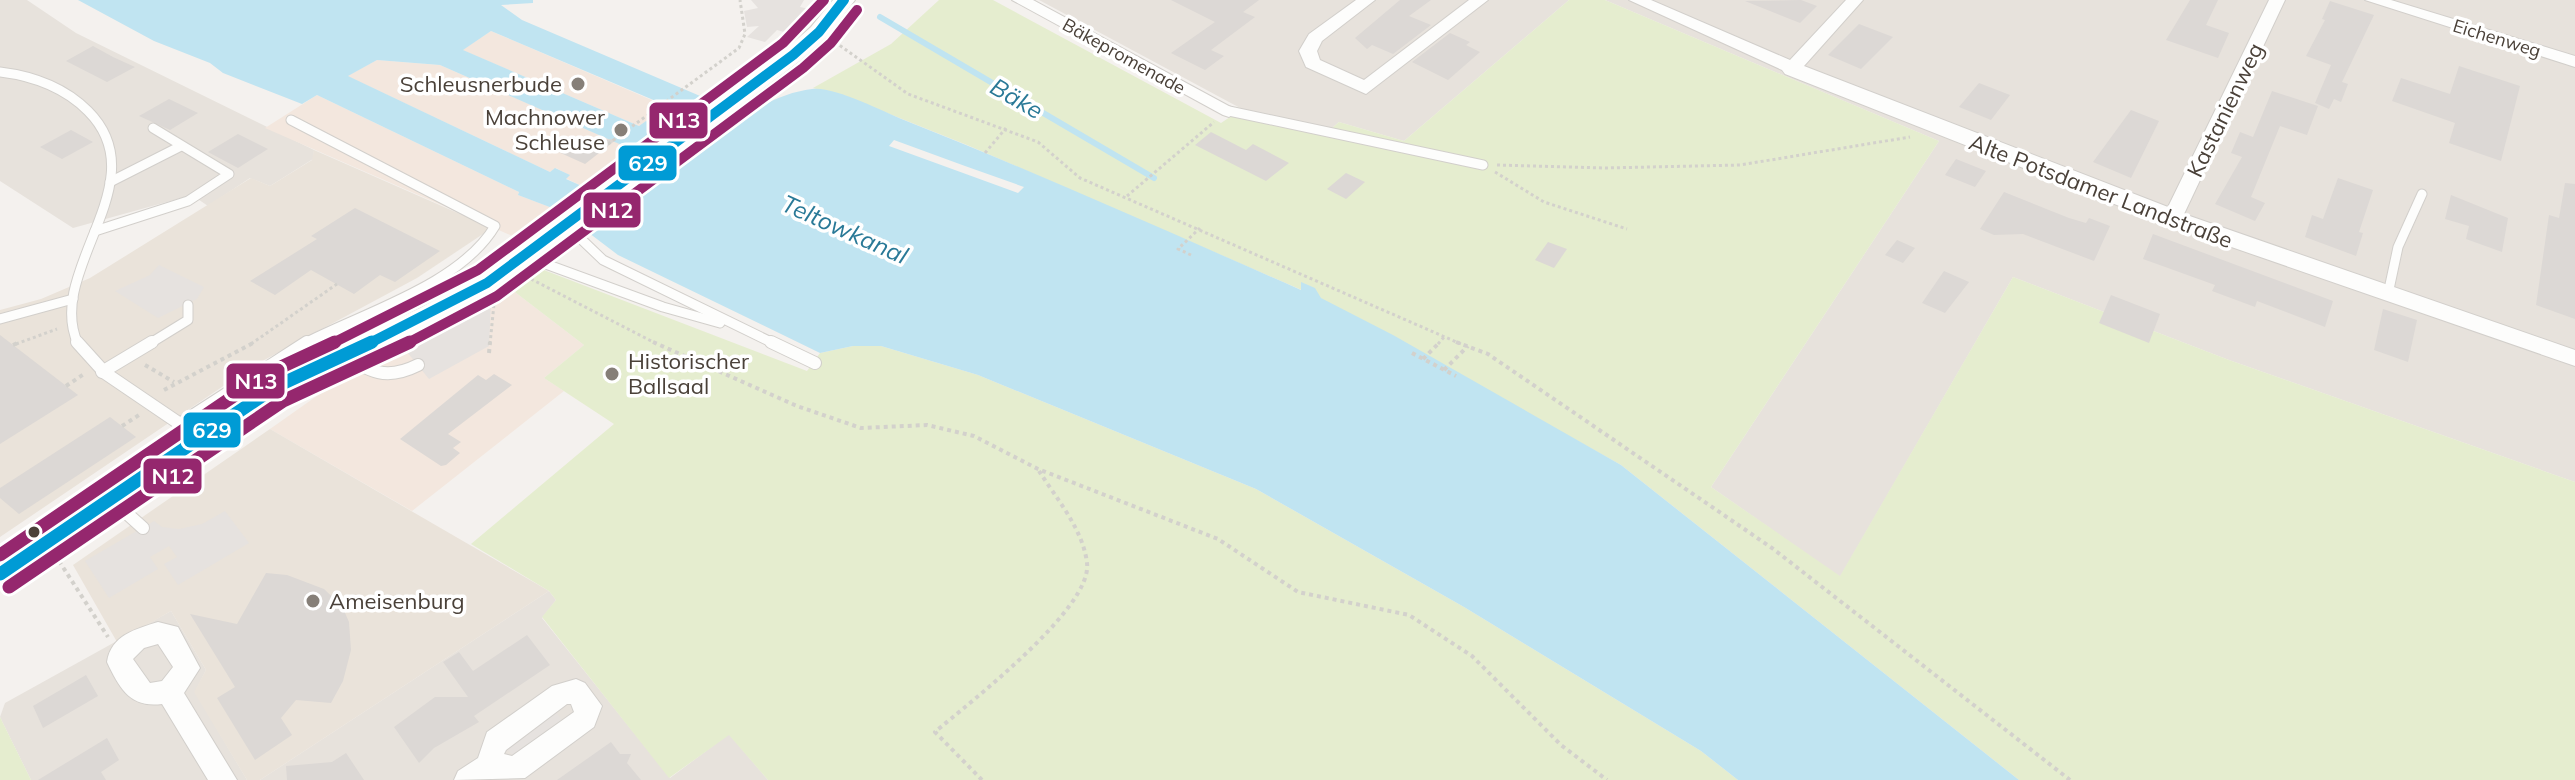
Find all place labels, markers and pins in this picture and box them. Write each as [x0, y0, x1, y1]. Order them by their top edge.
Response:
place label: Schleusnerbude [400, 70, 562, 98]
marker: Schleusnerbude [569, 75, 587, 93]
place label: Machnower Schleuse [485, 103, 605, 156]
marker: Machnower Schleuse [612, 121, 630, 139]
place label: Historischer Ballsaal [628, 347, 749, 400]
marker: Historischer Ballsaal [603, 365, 621, 383]
unlabelled marker [26, 524, 42, 540]
place label: Ameisenburg [329, 587, 464, 615]
marker: Ameisenburg [304, 592, 322, 610]

